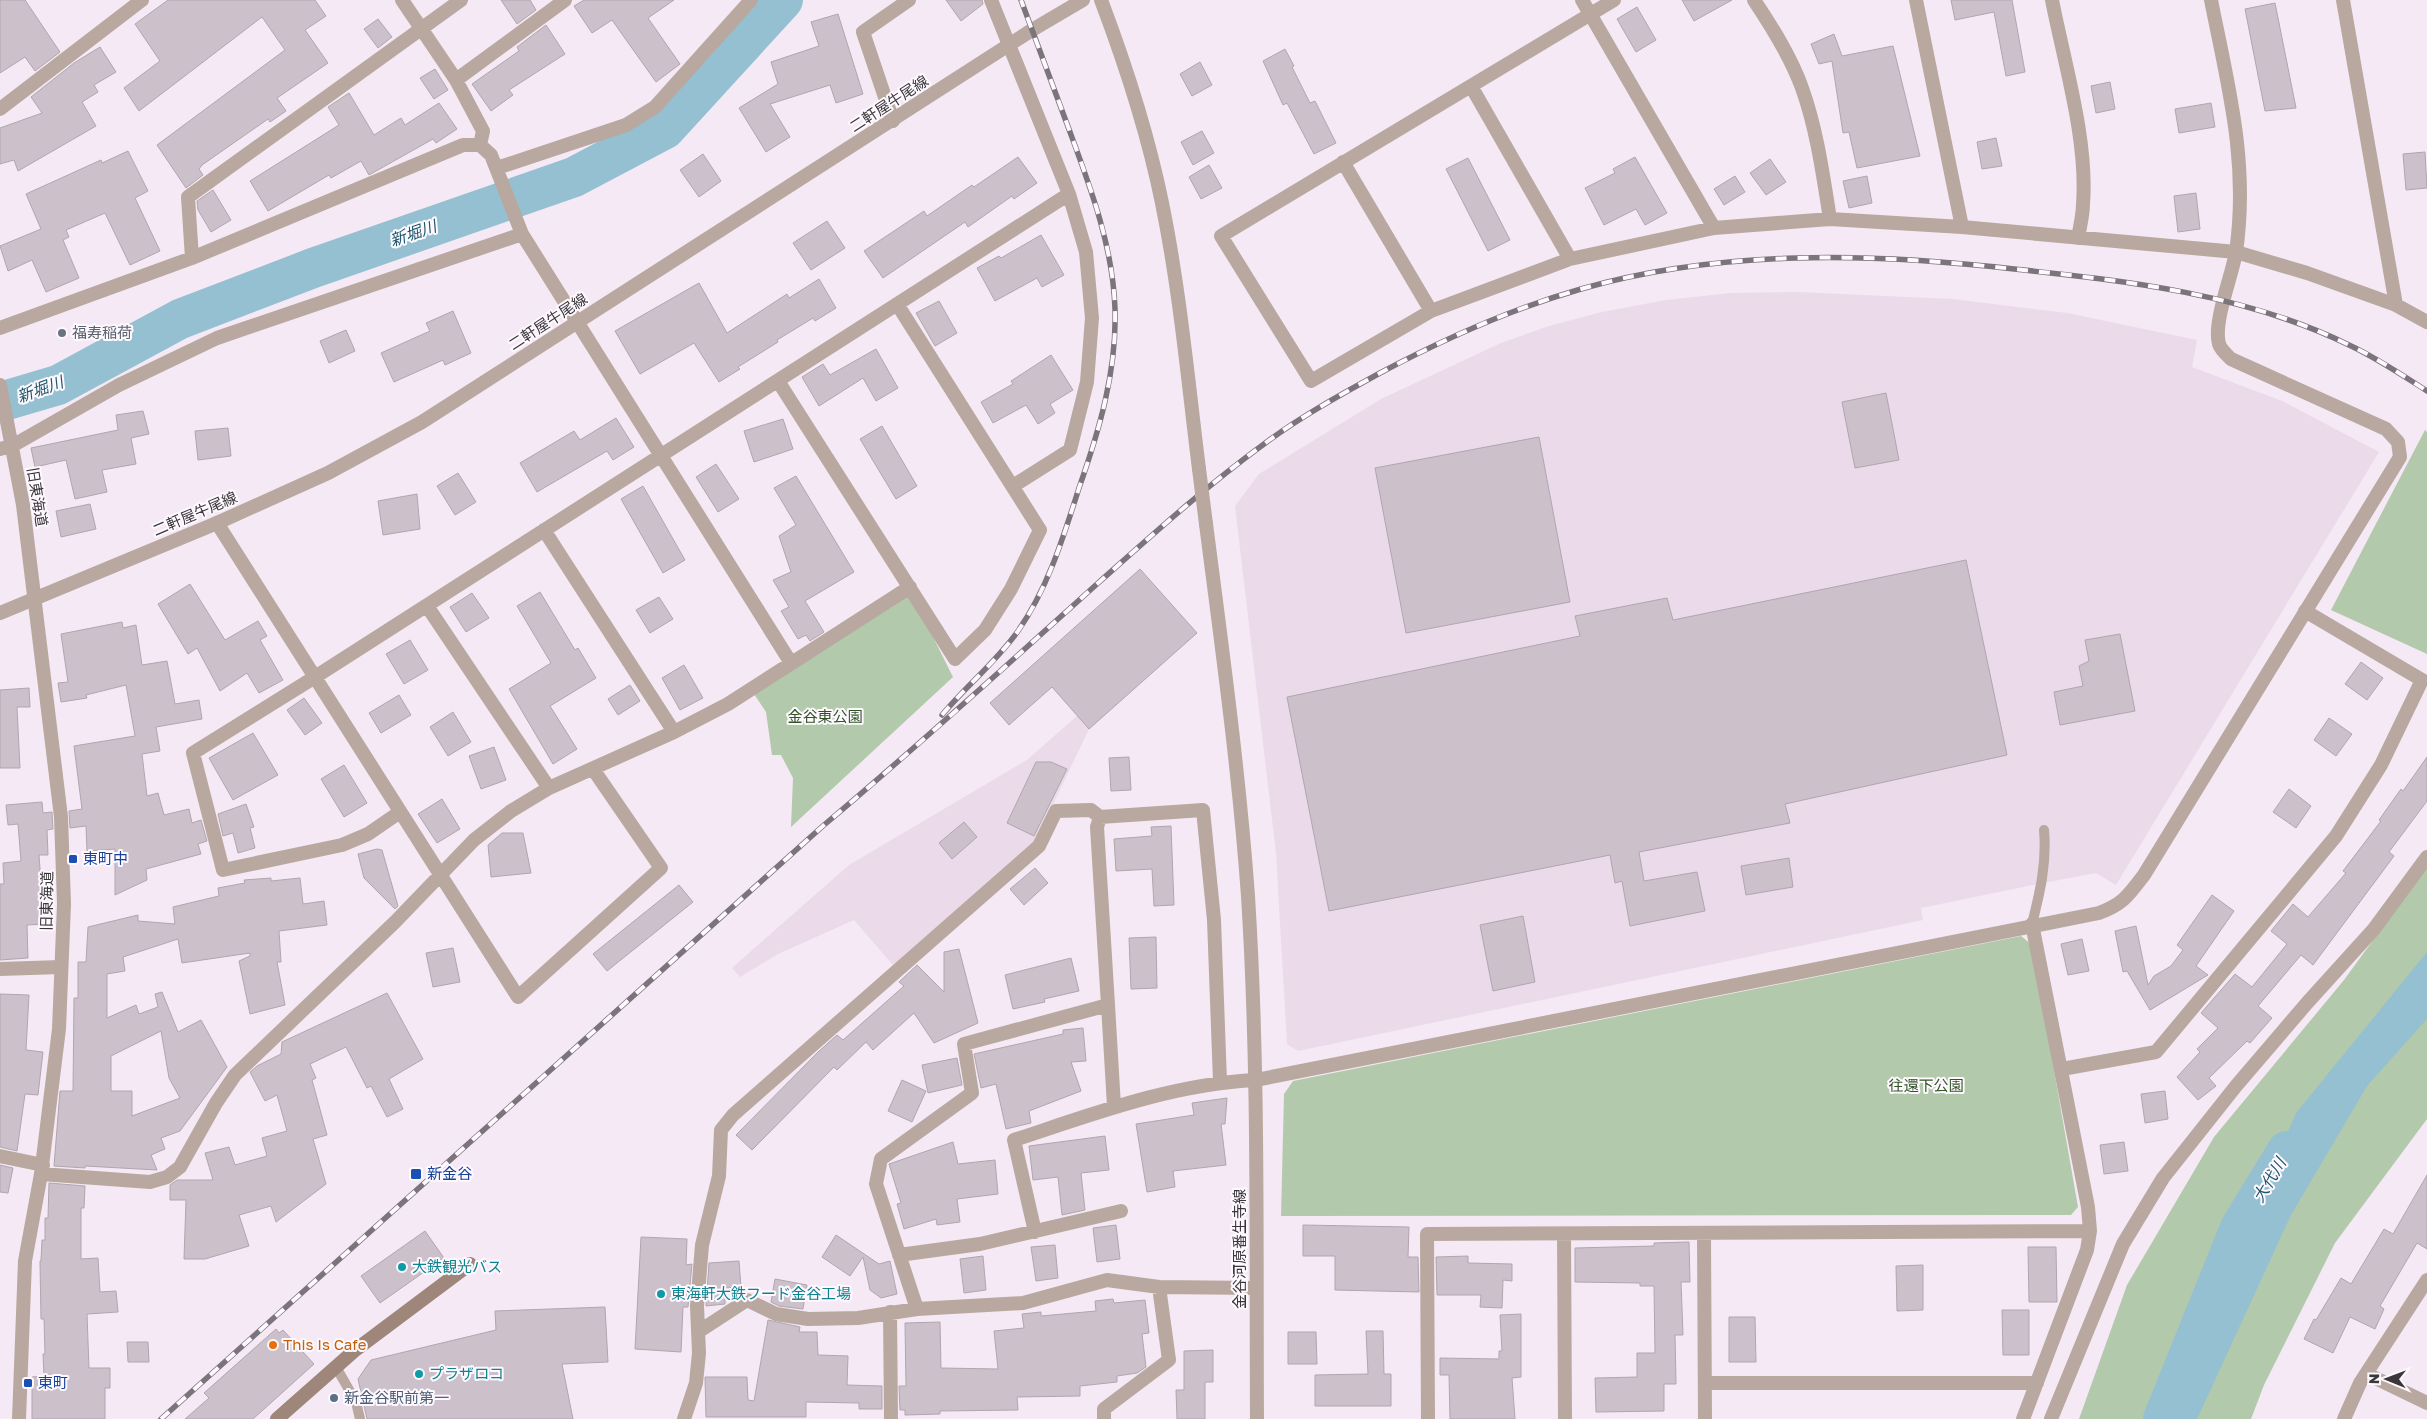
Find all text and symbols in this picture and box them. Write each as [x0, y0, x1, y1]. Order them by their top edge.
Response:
street label: 二軒屋牛尾線 [846, 71, 931, 135]
water label: 新堀川 [387, 215, 441, 250]
street label: 二軒屋牛尾線 [505, 289, 590, 353]
place label: 福寿稲荷 [72, 323, 132, 341]
marker: 福寿稲荷 [56, 327, 68, 339]
water label: 新堀川 [14, 371, 68, 407]
street label: 旧東海道 [24, 466, 52, 528]
street label: 二軒屋牛尾線 [150, 487, 240, 539]
park label: 金谷東公園 [787, 707, 863, 725]
place label: 東町中 [83, 849, 128, 867]
marker: 東町中 [67, 853, 79, 865]
street label: 旧東海道 [36, 871, 56, 931]
park label: 往還下公園 [1888, 1076, 1964, 1094]
water label: 大代川 [2248, 1153, 2291, 1206]
place label: 新金谷 [427, 1164, 472, 1182]
marker: 新金谷 [409, 1167, 423, 1181]
street label: 金谷河原番生寺線 [1230, 1189, 1248, 1309]
place label: 大鉄観光バス [412, 1257, 502, 1275]
marker: 大鉄観光バス [396, 1261, 408, 1273]
place label: 東海軒大鉄フード金谷工場 [671, 1284, 851, 1302]
marker: 東海軒大鉄フード金谷工場 [655, 1288, 667, 1300]
place label: This Is Cafe [283, 1335, 367, 1353]
marker: This Is Cafe [267, 1339, 279, 1351]
north arrow [2362, 1354, 2412, 1404]
place label: プラザロコ [429, 1364, 504, 1382]
marker: プラザロコ [413, 1368, 425, 1380]
place label: 東町 [38, 1373, 68, 1391]
text: N [2365, 1373, 2382, 1384]
marker: 東町 [22, 1377, 34, 1389]
place label: 新金谷駅前第一 [344, 1388, 449, 1406]
marker: 新金谷駅前第一 [328, 1392, 340, 1404]

